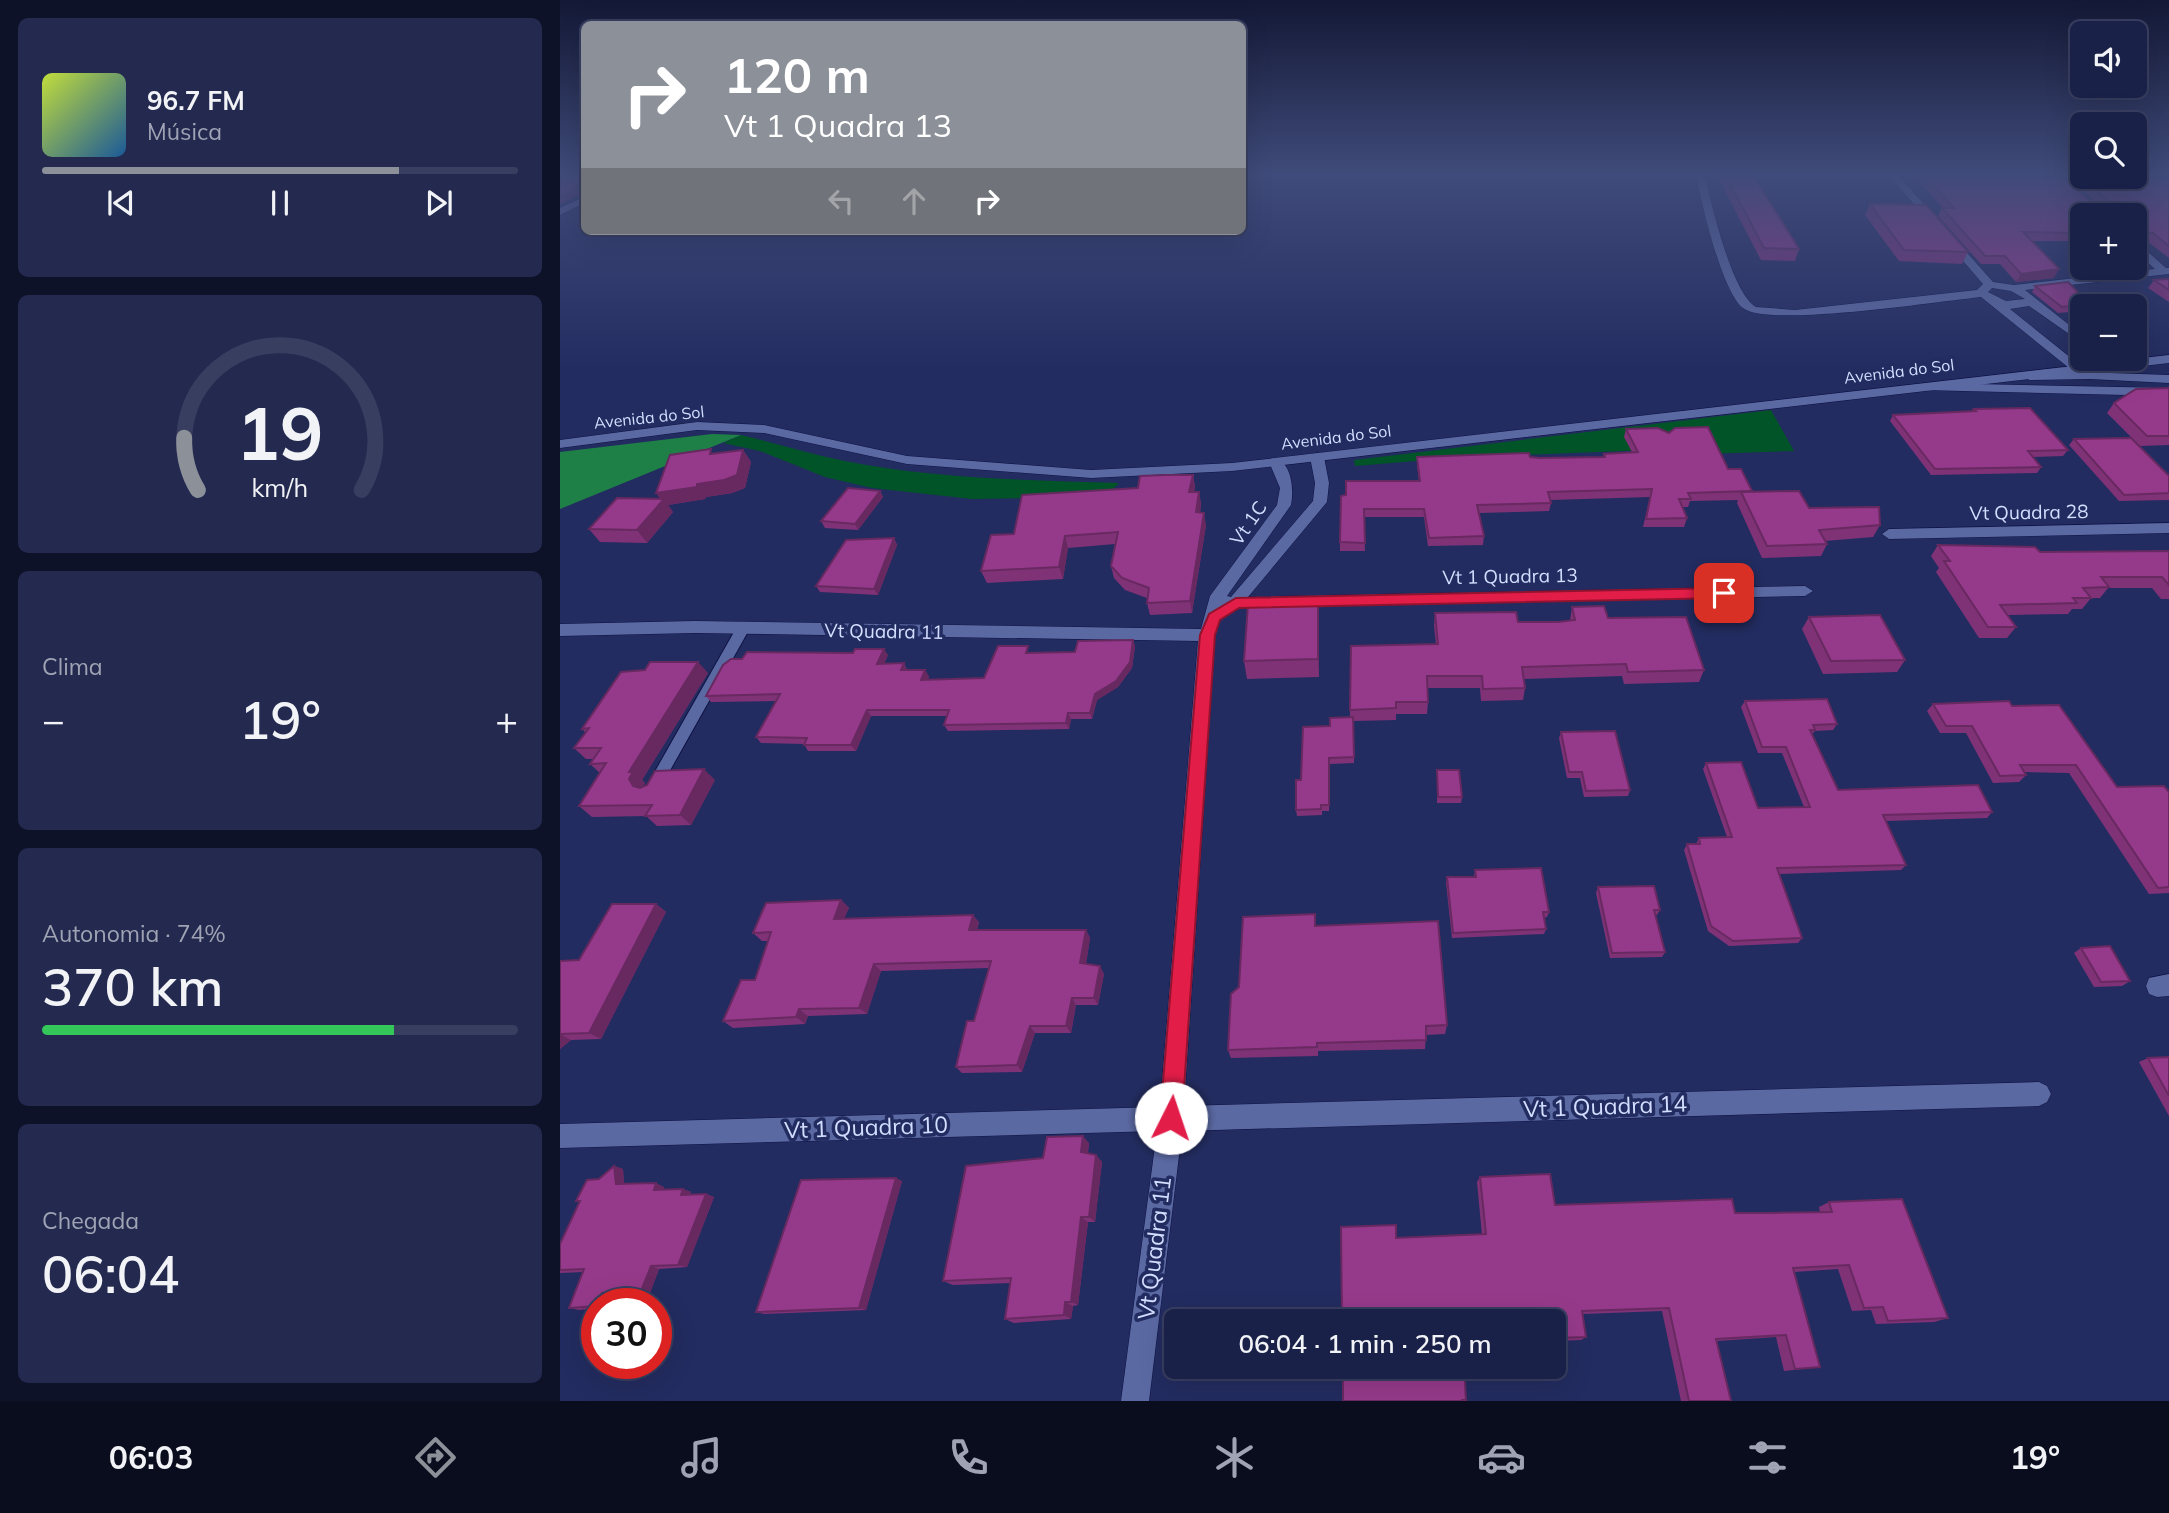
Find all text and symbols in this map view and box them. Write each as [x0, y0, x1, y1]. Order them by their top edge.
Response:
map controls [2070, 21, 2147, 371]
button: sound [2070, 21, 2147, 98]
text: 120 m [724, 44, 870, 105]
icon: right [609, 49, 700, 140]
text: 96.7 FM [147, 84, 245, 117]
text: Vt 1 Quadra 13 [724, 105, 952, 145]
button: search [2070, 112, 2147, 189]
text: Música [147, 117, 222, 146]
icon: left [822, 182, 860, 220]
icon: ahead [895, 182, 933, 220]
icon: right [968, 182, 1006, 220]
icon: previous [102, 184, 140, 222]
icon: pause [261, 184, 299, 222]
icon: next [420, 184, 458, 222]
button: + [2070, 203, 2147, 280]
button: − [2070, 294, 2147, 371]
street label: Avenida do Sol [1843, 354, 1955, 388]
text: 19 [236, 387, 324, 478]
street label: Avenida do Sol [593, 401, 705, 433]
street label: Avenida do Sol [1280, 420, 1392, 454]
text: km/h [252, 472, 308, 503]
street label: Vt 1C [1224, 496, 1272, 550]
street label: Vt Quadra 28 [1969, 499, 2089, 525]
street label: Vt 1 Quadra 13 [1442, 563, 1578, 589]
pin [1694, 563, 1754, 623]
icon: arrive [1705, 574, 1743, 612]
street label: Vt Quadra 11 [824, 618, 944, 644]
text: Clima [42, 652, 103, 681]
text: 19° [239, 687, 321, 752]
text: − [42, 696, 65, 744]
text: + [495, 696, 518, 744]
text: Autonomia · 74% [42, 919, 226, 948]
text: 370 km [42, 954, 223, 1019]
position arrow [1134, 1081, 1208, 1155]
street label: Vt 1 Quadra 14 [1523, 1089, 1688, 1123]
street label: Vt 1 Quadra 10 [784, 1110, 948, 1144]
street label: Vt Quadra 11 [1131, 1175, 1177, 1321]
text: Chegada [42, 1206, 139, 1235]
text: 06:04 [42, 1241, 179, 1306]
speed limit sign: 30 [581, 1288, 672, 1379]
text: 06:04 · 1 min · 250 m [1238, 1327, 1492, 1360]
icon: directions [411, 1433, 460, 1482]
icon: music [677, 1433, 726, 1482]
icon: phone [944, 1433, 993, 1482]
icon: climate [1210, 1433, 1259, 1482]
icon: car [1477, 1433, 1526, 1482]
icon: filters [1743, 1433, 1792, 1482]
text: 06:03 [109, 1437, 193, 1477]
text: 19° [2010, 1437, 2060, 1477]

